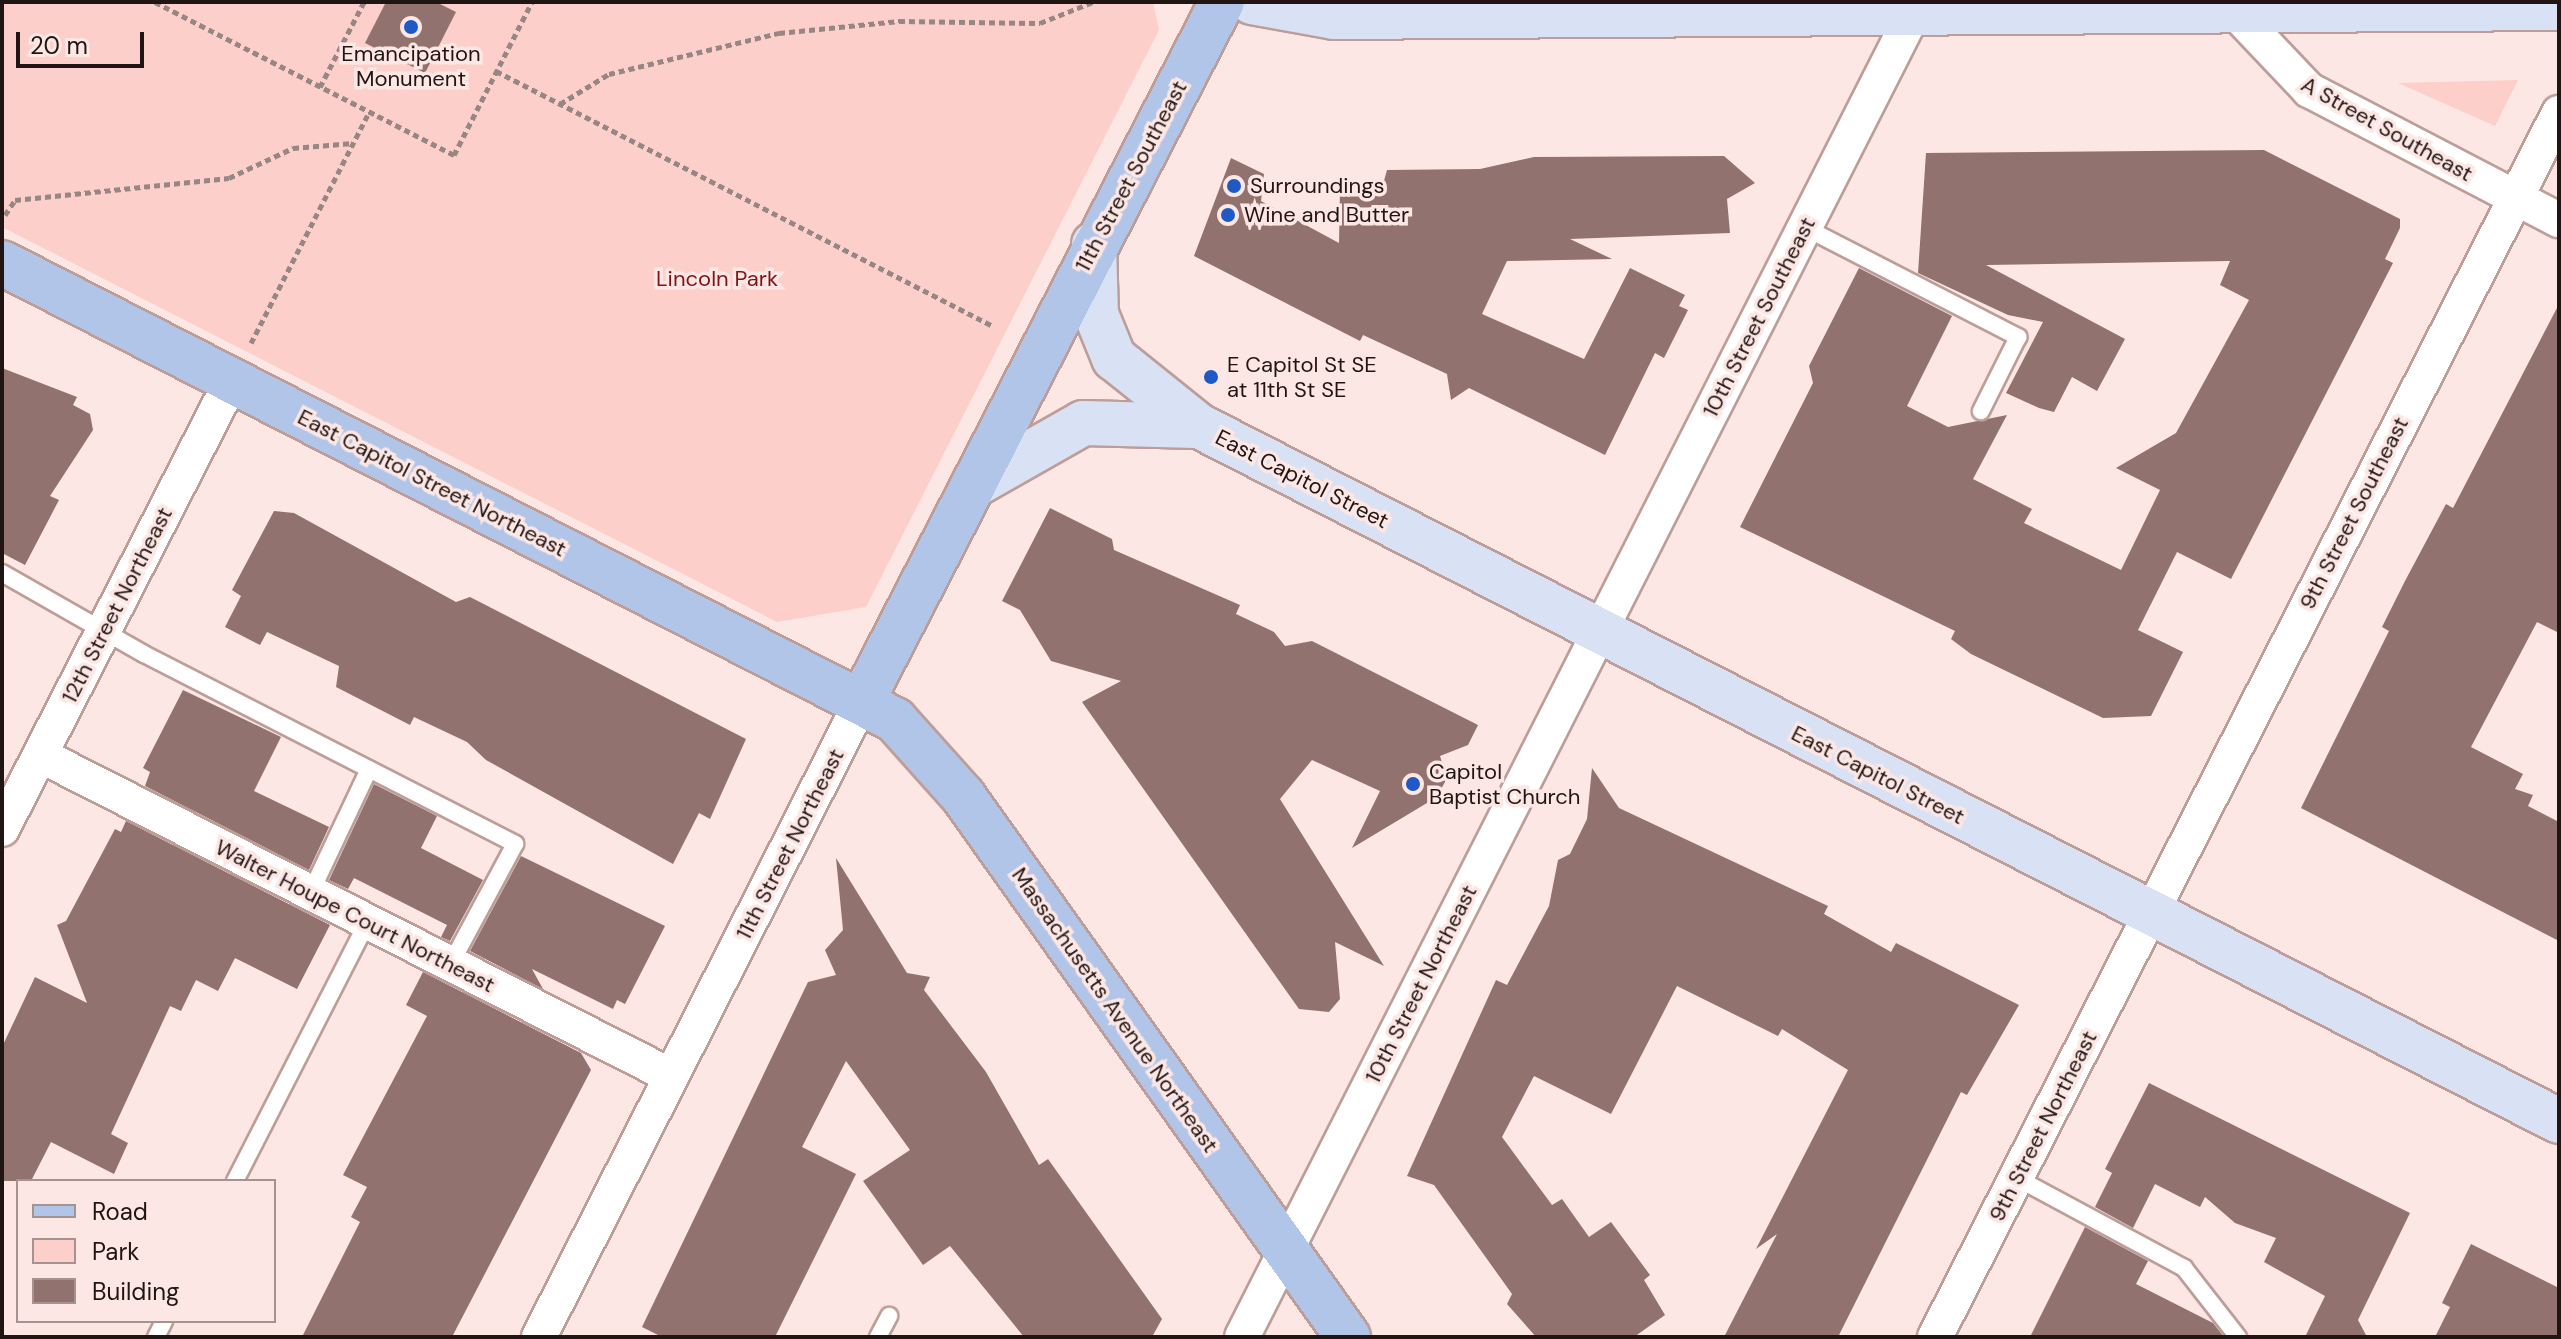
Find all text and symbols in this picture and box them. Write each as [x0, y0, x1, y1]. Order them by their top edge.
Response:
scale bar [20, 16, 148, 66]
marker: Emancipation Monument [402, 18, 420, 36]
text: 20 m [30, 30, 88, 61]
place label: Emancipation Monument [341, 40, 481, 92]
street label: A Street Southeast [2297, 71, 2477, 187]
street label: 11th Street Southeast [1069, 76, 1193, 276]
place label: Surroundings [1250, 173, 1385, 199]
marker: Surroundings [1225, 177, 1243, 195]
place label: Wine and Butter [1244, 202, 1409, 228]
marker: Wine and Butter [1219, 206, 1237, 224]
street label: 10th Street Southeast [1697, 213, 1821, 421]
park label: Lincoln Park [656, 266, 778, 292]
place label: E Capitol St SE at 11th St SE [1227, 351, 1377, 402]
marker: E Capitol St SE at 11th St SE [1202, 368, 1220, 386]
street label: East Capitol Street Northeast [293, 404, 571, 562]
street label: 9th Street Southeast [2294, 412, 2414, 614]
street label: East Capitol Street [1211, 424, 1393, 534]
street label: 12th Street Northeast [56, 503, 178, 707]
street label: East Capitol Street [1787, 720, 1969, 830]
street label: 11th Street Northeast [730, 744, 850, 944]
place label: Capitol Baptist Church [1429, 758, 1580, 810]
marker: Capitol Baptist Church [1404, 775, 1422, 793]
street label: Walter Houpe Court Northeast [211, 834, 499, 998]
street label: Massachusetts Avenue Northeast [1006, 863, 1224, 1157]
street label: 10th Street Northeast [1360, 881, 1482, 1087]
street label: 9th Street Northeast [1983, 1026, 2103, 1226]
legend [16, 1179, 276, 1323]
text: Road [92, 1196, 148, 1227]
text: Park [92, 1236, 139, 1267]
text: Building [92, 1276, 179, 1307]

